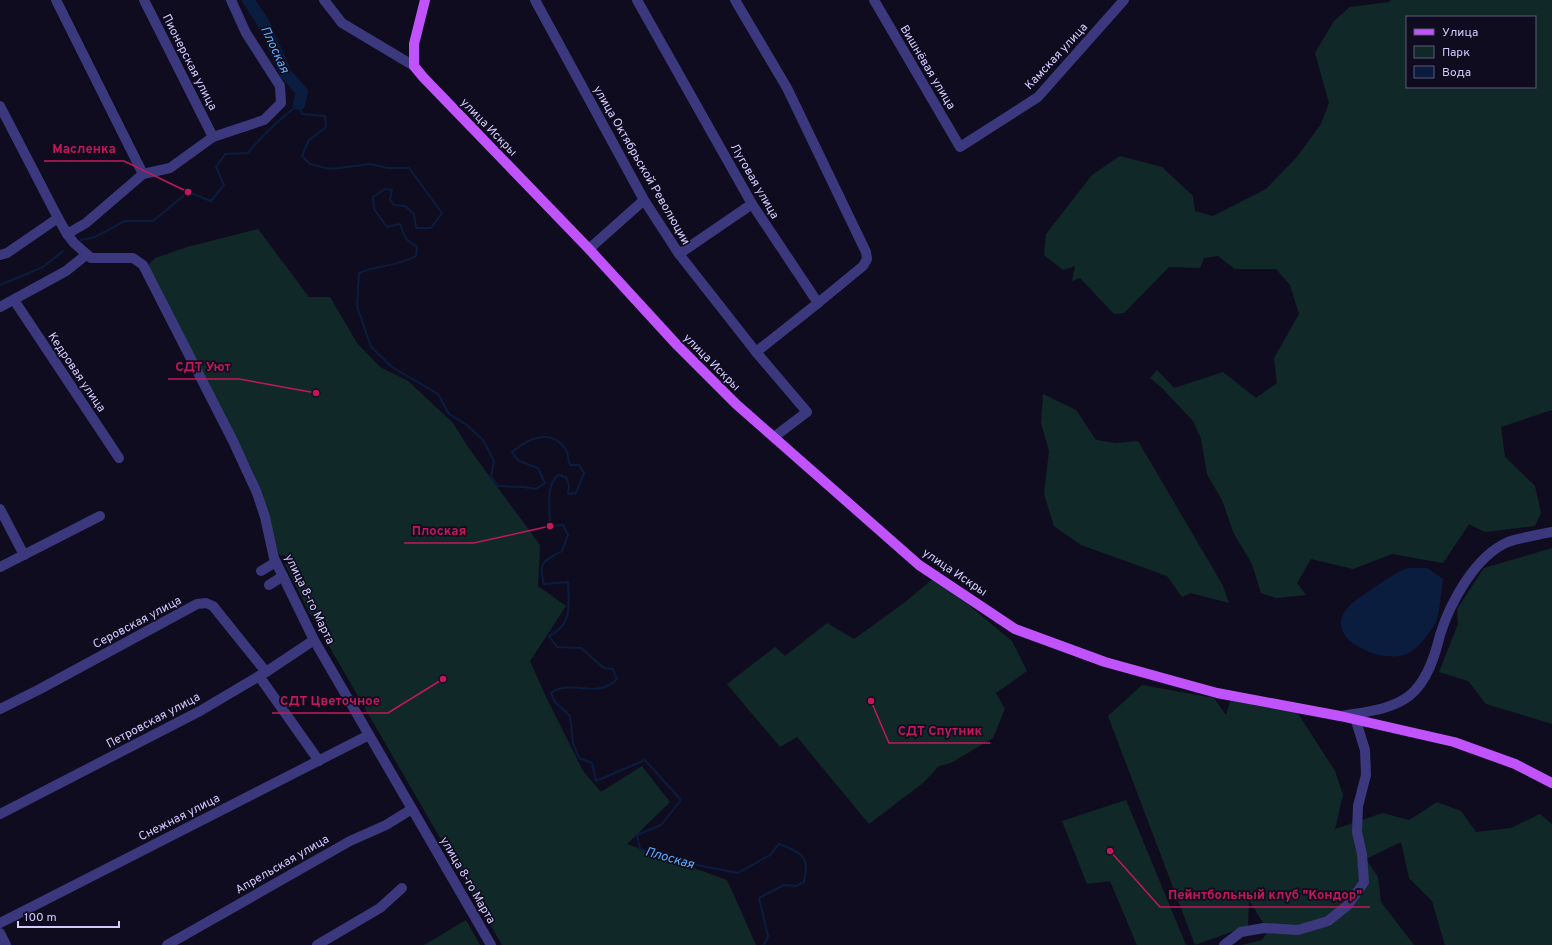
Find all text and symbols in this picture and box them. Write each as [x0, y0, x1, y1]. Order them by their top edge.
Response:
street label: Пионерская улица [158, 12, 220, 113]
legend [1406, 16, 1536, 88]
street label: Камская улица [1022, 20, 1092, 94]
street label: Вишнёвая улица [896, 22, 959, 113]
water label: Плоская [256, 24, 292, 76]
text: Улица [1442, 25, 1478, 41]
text: Парк [1442, 45, 1470, 61]
text: Вода [1442, 65, 1471, 81]
street label: улица Октябрьской Революции [589, 83, 693, 248]
street label: улица Искры [456, 95, 520, 160]
callout: Масленка [44, 136, 124, 161]
street label: Луговая улица [726, 141, 782, 222]
text: Масленка [52, 142, 116, 158]
street label: Кедровая улица [44, 330, 109, 416]
street label: улица Искры [679, 331, 743, 395]
callout: СДТ Уют [168, 354, 239, 379]
text: СДТ Уют [175, 360, 231, 376]
callout: Плоская [404, 518, 474, 543]
text: Плоская [412, 524, 466, 540]
street label: улица Искры [919, 545, 990, 600]
street label: улица 8-го Марта [280, 552, 338, 647]
street label: Серовская улица [90, 593, 185, 653]
callout: СДТ Цветочное [272, 688, 388, 713]
street label: Петровская улица [104, 689, 203, 752]
text: СДТ Цветочное [280, 694, 380, 710]
callout: СДТ Спутник [889, 718, 990, 743]
text: СДТ Спутник [898, 724, 983, 740]
street label: Снежная улица [136, 791, 223, 845]
street label: Апрельская улица [233, 832, 332, 898]
street label: улица 8-го Марта [436, 834, 499, 927]
water label: Плоская [643, 844, 696, 874]
callout: Пейнтбольный клуб "Кондор" [1160, 882, 1370, 907]
text: Пейнтбольный клуб "Кондор" [1168, 888, 1362, 904]
scale bar [18, 903, 119, 929]
text: 100 m [24, 910, 57, 926]

